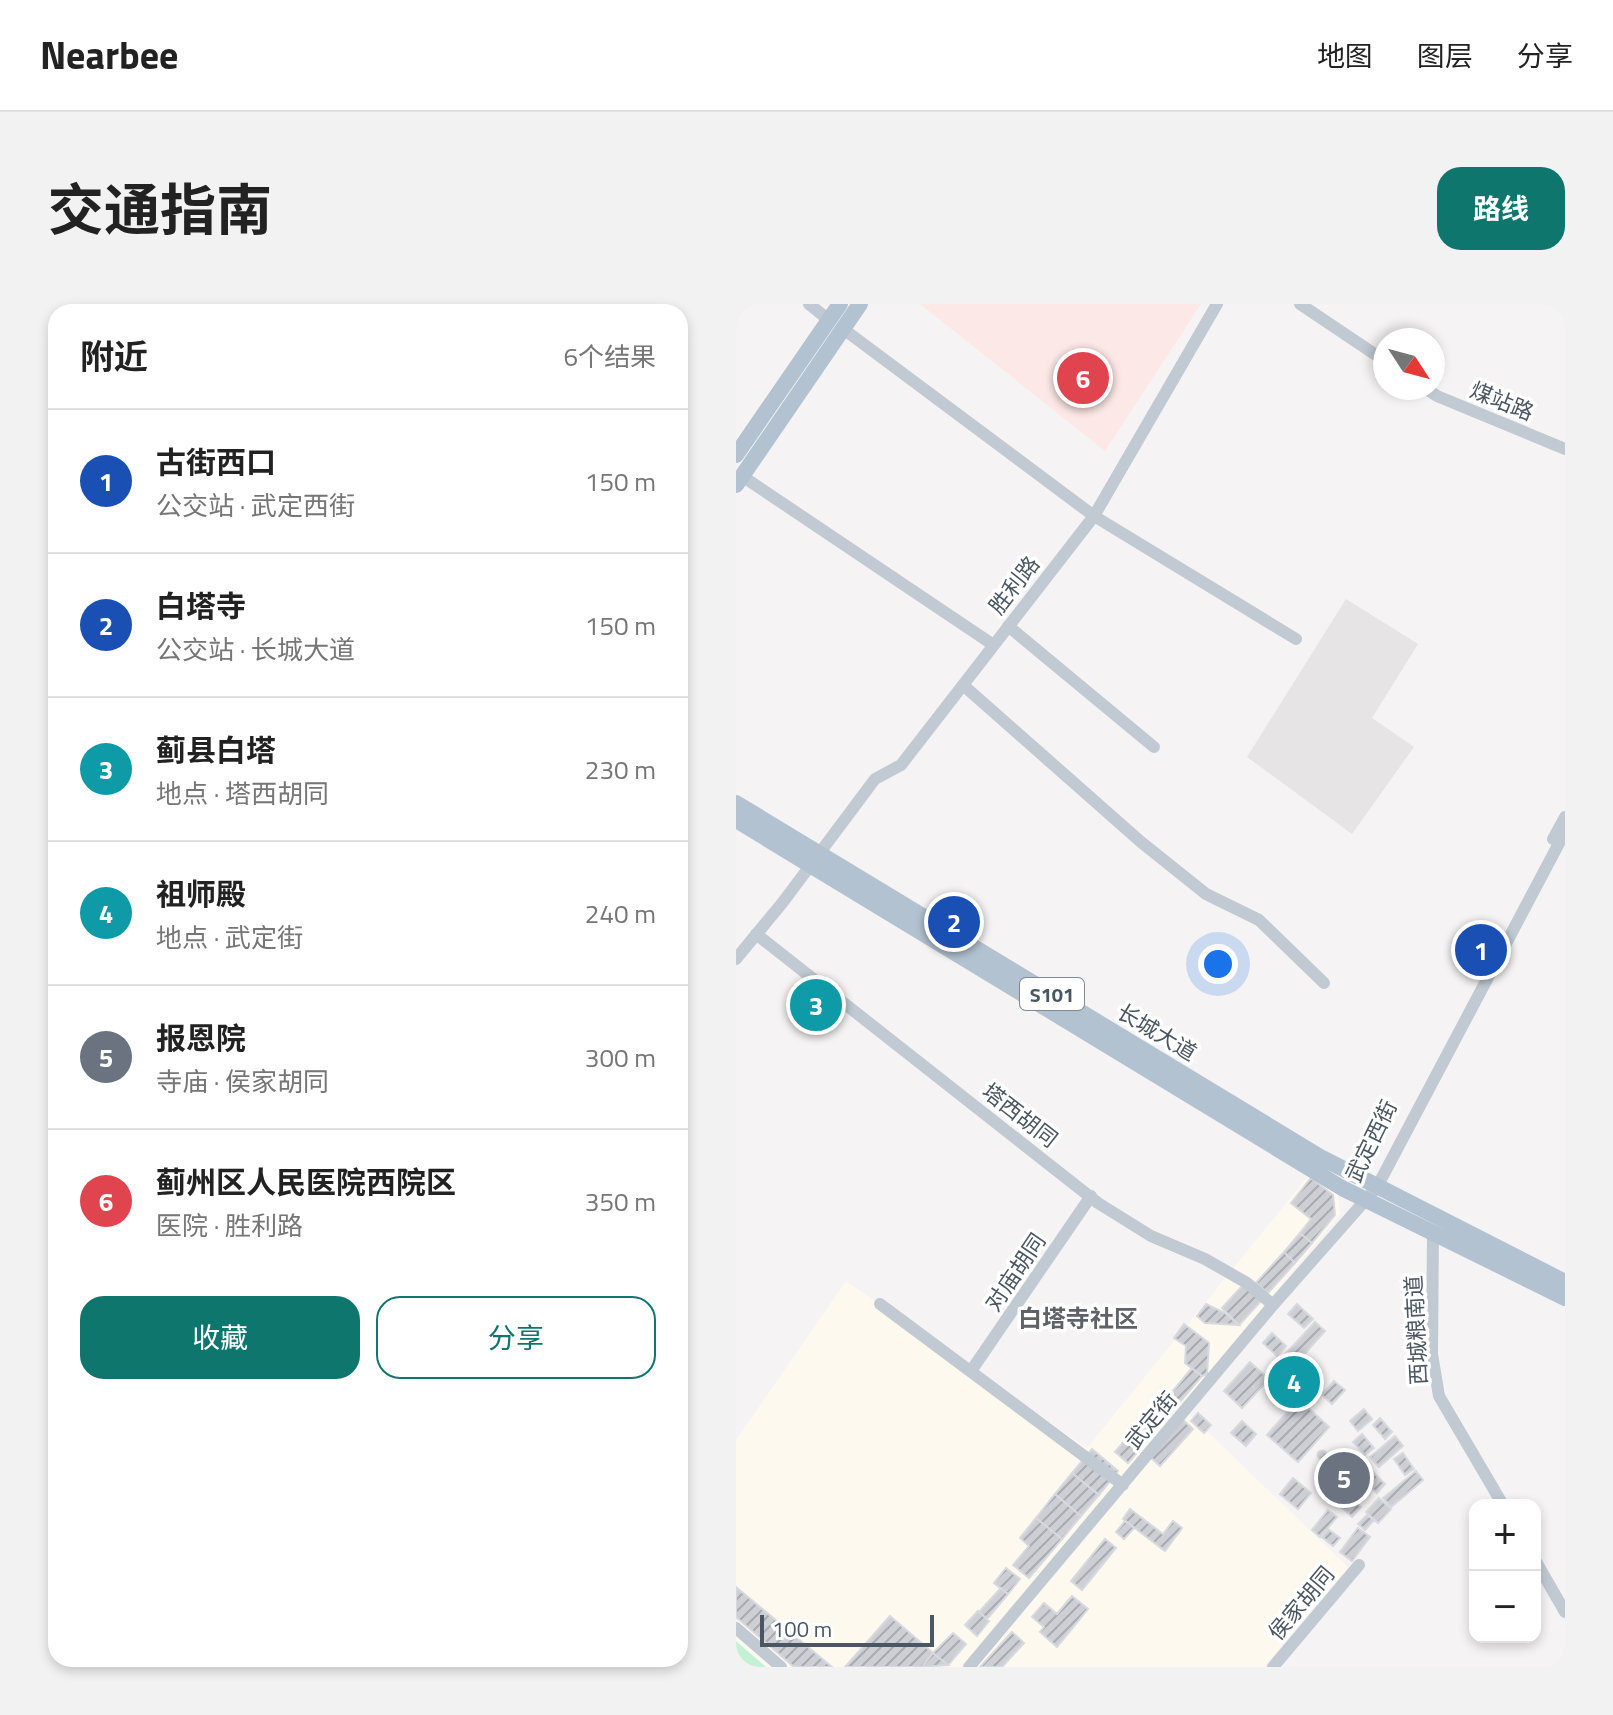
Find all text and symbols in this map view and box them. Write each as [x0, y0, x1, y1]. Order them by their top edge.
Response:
text: Nearbee [40, 26, 178, 84]
text: 地图 [1317, 34, 1373, 77]
text: 图层 [1417, 34, 1473, 77]
text: 分享 [1517, 34, 1573, 77]
text: 交通指南 [48, 167, 272, 252]
button: 路线 [1437, 167, 1565, 250]
north arrow [1373, 328, 1445, 400]
text: 附近 [80, 330, 148, 382]
text: 6个结果 [563, 337, 656, 376]
pin: 6 [1057, 348, 1109, 408]
street label: 煤站路 [1465, 373, 1539, 429]
text: 古街西口 [156, 439, 276, 485]
text: 1 [99, 462, 113, 501]
text: 150 m [585, 462, 656, 501]
text: 公交站 · 武定西街 [156, 486, 355, 525]
street label: 胜利路 [980, 549, 1048, 621]
text: 白塔寺 [156, 583, 246, 629]
text: 2 [99, 606, 113, 645]
text: 150 m [585, 606, 656, 645]
text: 公交站 · 长城大道 [156, 630, 355, 669]
text: 蓟县白塔 [156, 727, 276, 773]
text: 3 [99, 750, 113, 789]
text: 230 m [585, 750, 656, 789]
text: 地点 · 塔西胡同 [156, 774, 329, 813]
text: 祖师殿 [156, 871, 246, 917]
pin: 2 [928, 892, 980, 952]
text: 4 [99, 894, 113, 933]
text: 240 m [585, 894, 656, 933]
text: 地点 · 武定街 [156, 918, 303, 957]
pin: 1 [1455, 920, 1507, 980]
your location [1198, 944, 1238, 984]
pin: 3 [790, 975, 842, 1035]
road number: S101 [1020, 978, 1084, 1010]
street label: 长城大道 [1111, 995, 1203, 1069]
text: 报恩院 [156, 1015, 246, 1061]
text: 5 [99, 1038, 113, 1077]
text: 300 m [585, 1038, 656, 1077]
text: 寺庙 · 侯家胡同 [156, 1062, 329, 1101]
street label: 塔西胡同 [975, 1075, 1065, 1155]
street label: 武定西街 [1336, 1094, 1406, 1188]
text: 蓟州区人民医院西院区 [156, 1159, 456, 1205]
text: 6 [99, 1182, 113, 1221]
text: 350 m [585, 1182, 656, 1221]
text: 医院 · 胜利路 [156, 1206, 303, 1245]
street label: 对庙胡同 [976, 1226, 1054, 1318]
street label: 西城粮南道 [1396, 1274, 1436, 1386]
button: 收藏 [80, 1296, 360, 1379]
button: 分享 [376, 1296, 656, 1379]
district label: 白塔寺社区 [1018, 1300, 1138, 1336]
pin: 4 [1268, 1352, 1320, 1412]
street label: 武定街 [1117, 1384, 1185, 1456]
pin: 5 [1318, 1448, 1370, 1508]
map controls [1469, 1499, 1541, 1643]
button: + [1469, 1499, 1541, 1571]
street label: 侯家胡同 [1260, 1558, 1342, 1648]
button: − [1469, 1571, 1541, 1643]
scale bar [760, 1611, 934, 1647]
text: 100 m [772, 1612, 832, 1646]

